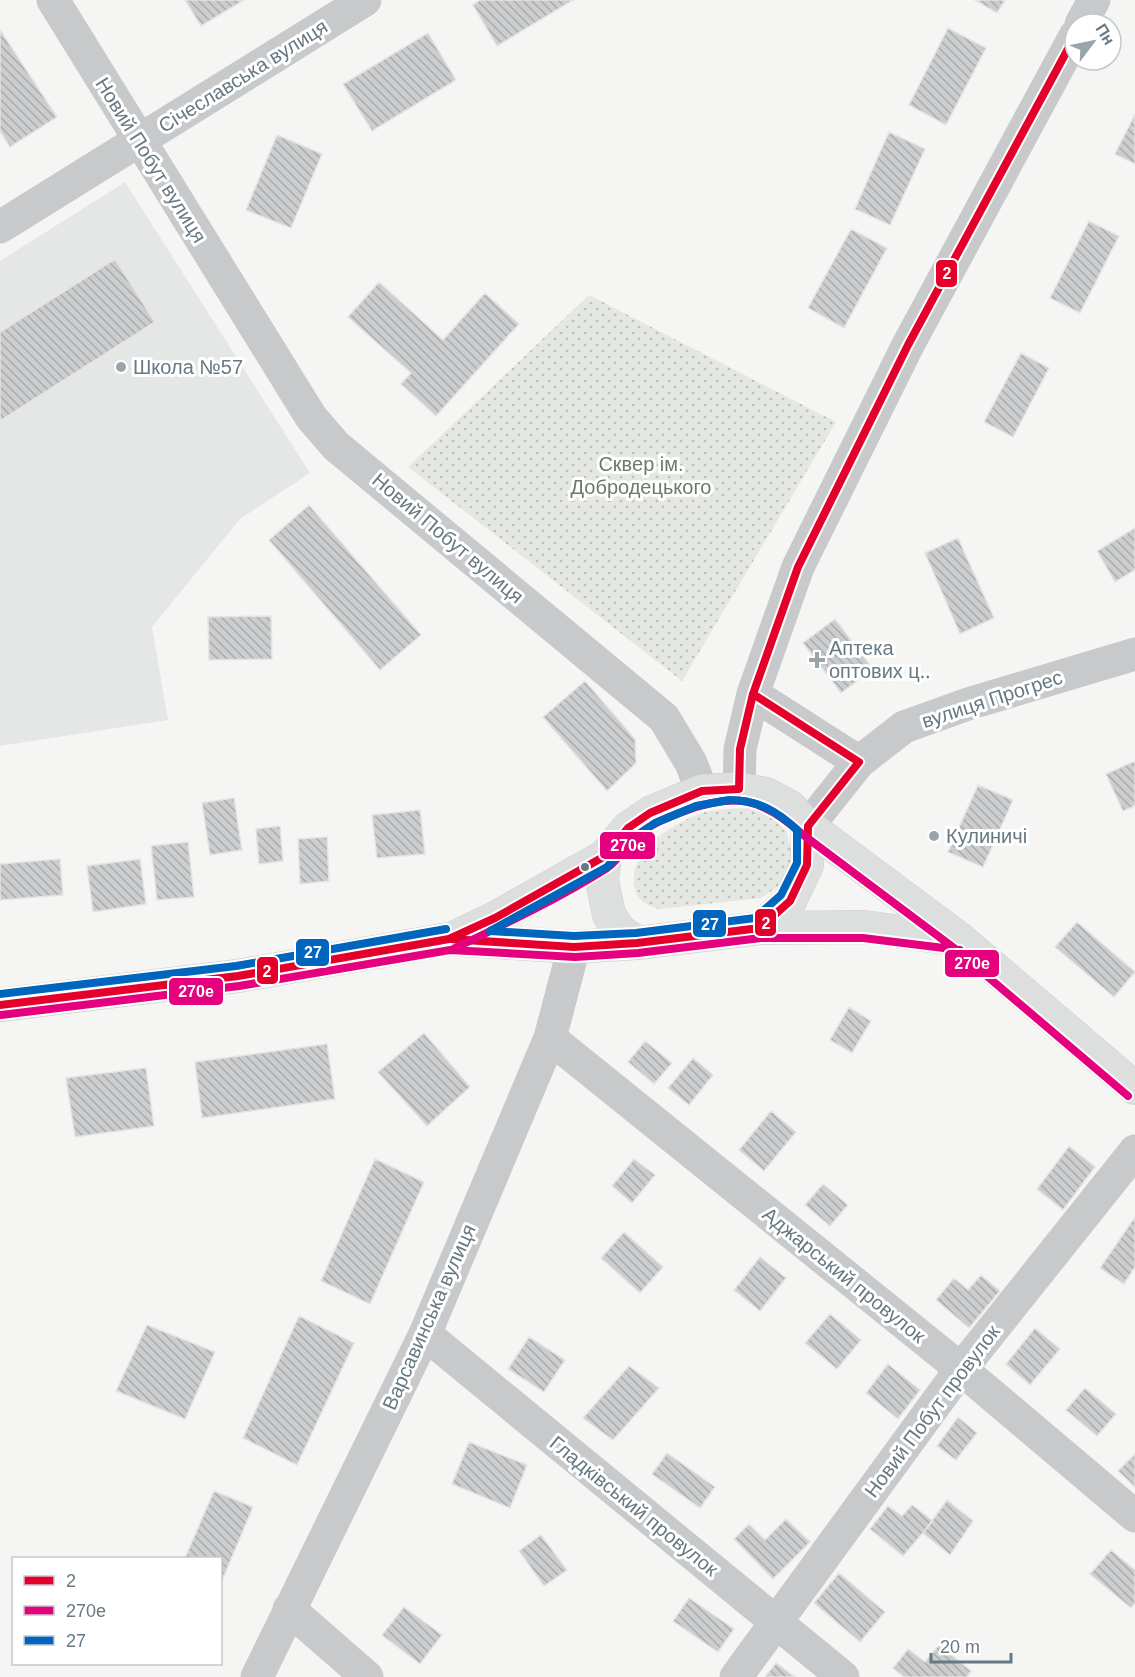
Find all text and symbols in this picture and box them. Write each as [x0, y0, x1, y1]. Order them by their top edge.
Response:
north arrow [1063, 12, 1123, 72]
street label: Січеславська вулиця [155, 15, 331, 137]
text: Пн [1092, 21, 1118, 48]
street label: Новий Побут вулиця [91, 74, 211, 246]
line badge: 2 [935, 259, 958, 288]
text: 2 [943, 265, 952, 282]
place label: Школа №57 [133, 356, 243, 378]
marker: Школа №57 [114, 360, 128, 374]
park label: Сквер ім. Добродецького [571, 453, 711, 498]
street label: Новий Побут вулиця [368, 468, 528, 608]
place label: Аптека оптових ц‥ [829, 637, 931, 682]
marker: Аптека оптових ц‥ [810, 653, 824, 667]
street label: вулиця Прогрес [919, 666, 1065, 732]
place label: Кулиничі [946, 825, 1027, 847]
marker: Кулиничі [927, 829, 941, 843]
line badge: 270е [599, 831, 656, 860]
text: 270е [610, 837, 646, 854]
unlabelled marker [579, 861, 591, 873]
line badge: 2 [754, 908, 777, 937]
line badge: 27 [692, 909, 727, 938]
text: 2 [762, 915, 771, 932]
text: 27 [701, 916, 719, 933]
line badge: 27 [295, 938, 330, 967]
text: 27 [304, 944, 322, 961]
line badge: 270е [944, 949, 1000, 978]
text: 270е [954, 955, 990, 972]
line badge: 2 [256, 956, 279, 985]
text: 2 [263, 963, 272, 980]
line badge: 270е [168, 977, 224, 1006]
text: 270е [178, 983, 214, 1000]
street label: Аджарський провулок [758, 1203, 930, 1347]
street label: Варсавинська вулиця [378, 1221, 480, 1413]
street label: Новий Побут провулок [860, 1320, 1004, 1501]
street label: Гладківський провулок [546, 1432, 722, 1581]
legend [12, 1557, 222, 1665]
text: 2 [66, 1571, 76, 1591]
text: 270е [66, 1601, 106, 1621]
scale bar [931, 1626, 1010, 1664]
text: 27 [66, 1631, 86, 1651]
text: 20 m [940, 1637, 980, 1657]

